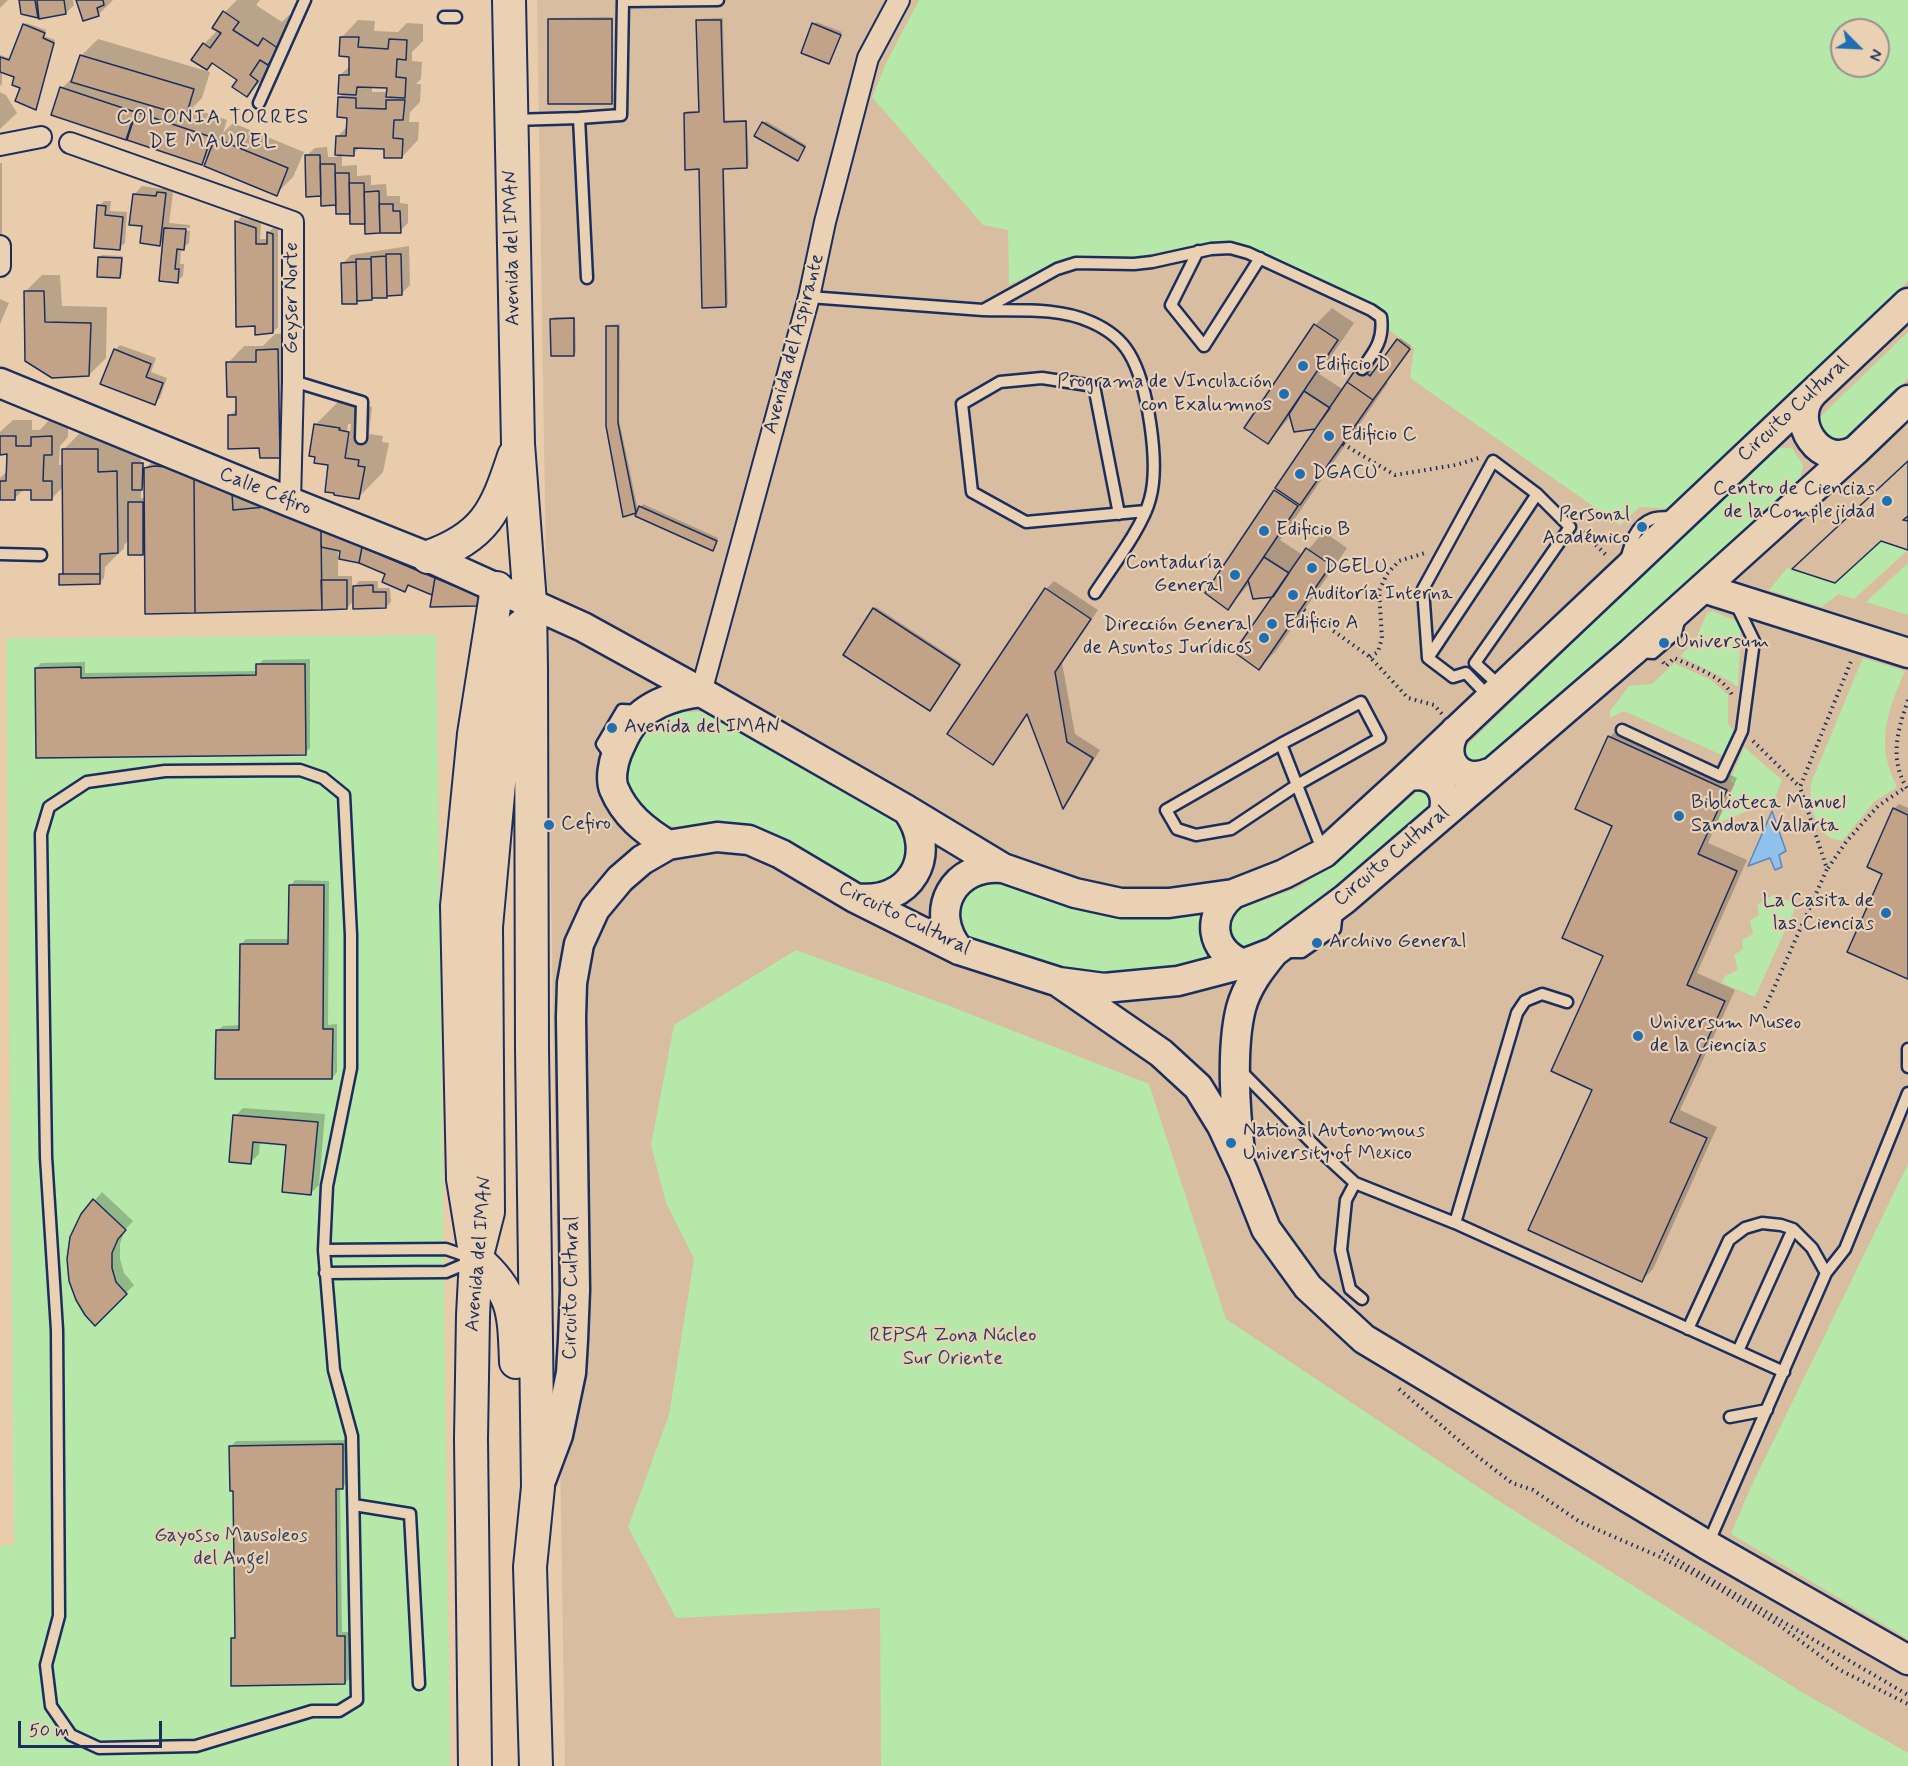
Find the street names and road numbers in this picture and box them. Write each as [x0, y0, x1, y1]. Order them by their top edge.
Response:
street label: Avenida del IMAN [500, 170, 526, 326]
street label: Geyser Norte [281, 242, 305, 354]
street label: Avenida del Aspirante [759, 251, 831, 437]
street label: Circuito Cultural [1733, 352, 1855, 468]
street label: Calle Céfiro [215, 463, 315, 521]
street label: Circuito Cultural [1329, 802, 1455, 912]
street label: Circuito Cultural [834, 877, 974, 961]
street label: Avenida del IMAN [461, 1175, 499, 1333]
street label: Circuito Cultural [559, 1216, 585, 1360]

